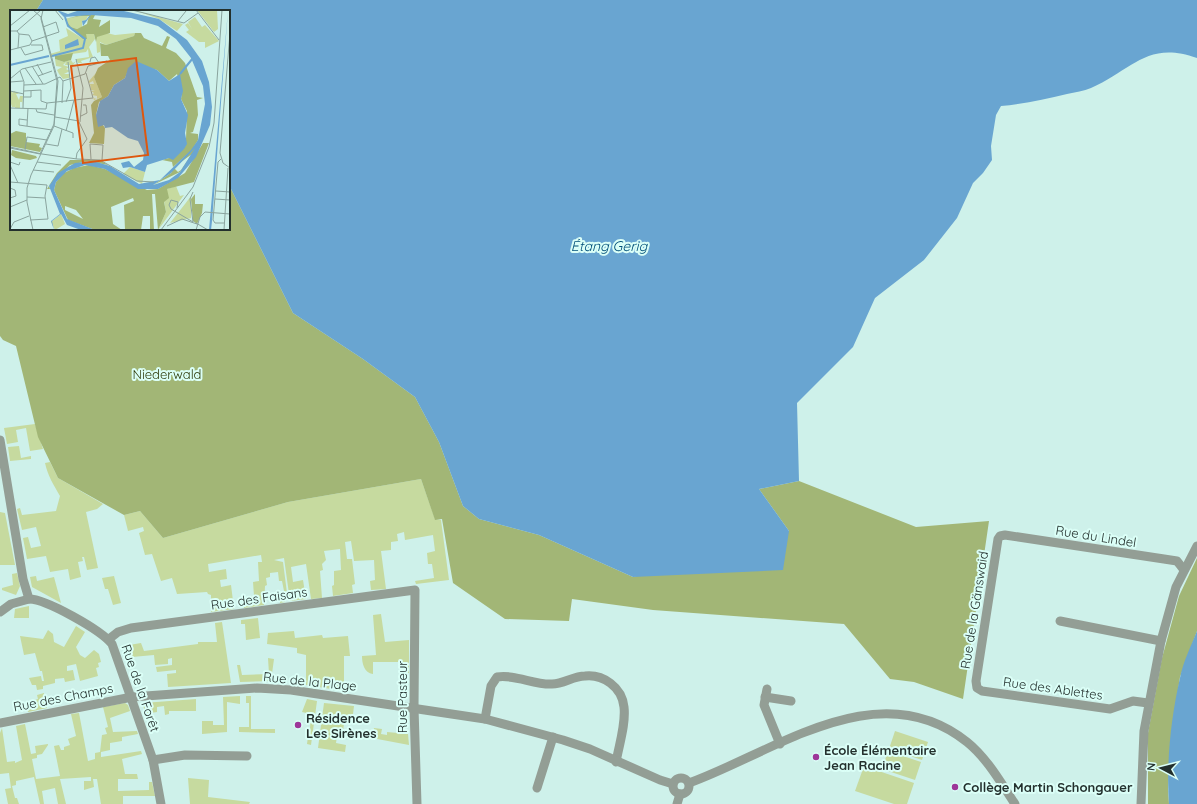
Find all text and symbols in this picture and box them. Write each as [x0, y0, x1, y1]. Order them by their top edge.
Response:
inset map [10, 10, 230, 230]
water label: Étang Gerig [571, 237, 649, 255]
park label: Niederwald [133, 366, 201, 382]
street label: Rue du Lindel [1055, 522, 1137, 550]
street label: Rue de la Gänswaid [957, 550, 991, 670]
street label: Rue des Faisans [210, 583, 308, 613]
street label: Rue de la Forêt [119, 642, 163, 734]
street label: Rue Pasteur [394, 661, 410, 733]
street label: Rue de la Plage [262, 668, 358, 694]
street label: Rue des Ablettes [1002, 673, 1104, 703]
street label: Rue des Champs [12, 679, 114, 715]
place label: Résidence Les Sirènes [306, 710, 376, 741]
marker: Résidence Les Sirènes [293, 720, 303, 730]
place label: École Élémentaire Jean Racine [824, 742, 937, 773]
north arrow [1141, 748, 1181, 788]
marker: École Élémentaire Jean Racine [811, 752, 821, 762]
text: N [1144, 762, 1159, 772]
place label: Collège Martin Schongauer [963, 779, 1133, 795]
marker: Collège Martin Schongauer [950, 782, 960, 792]

